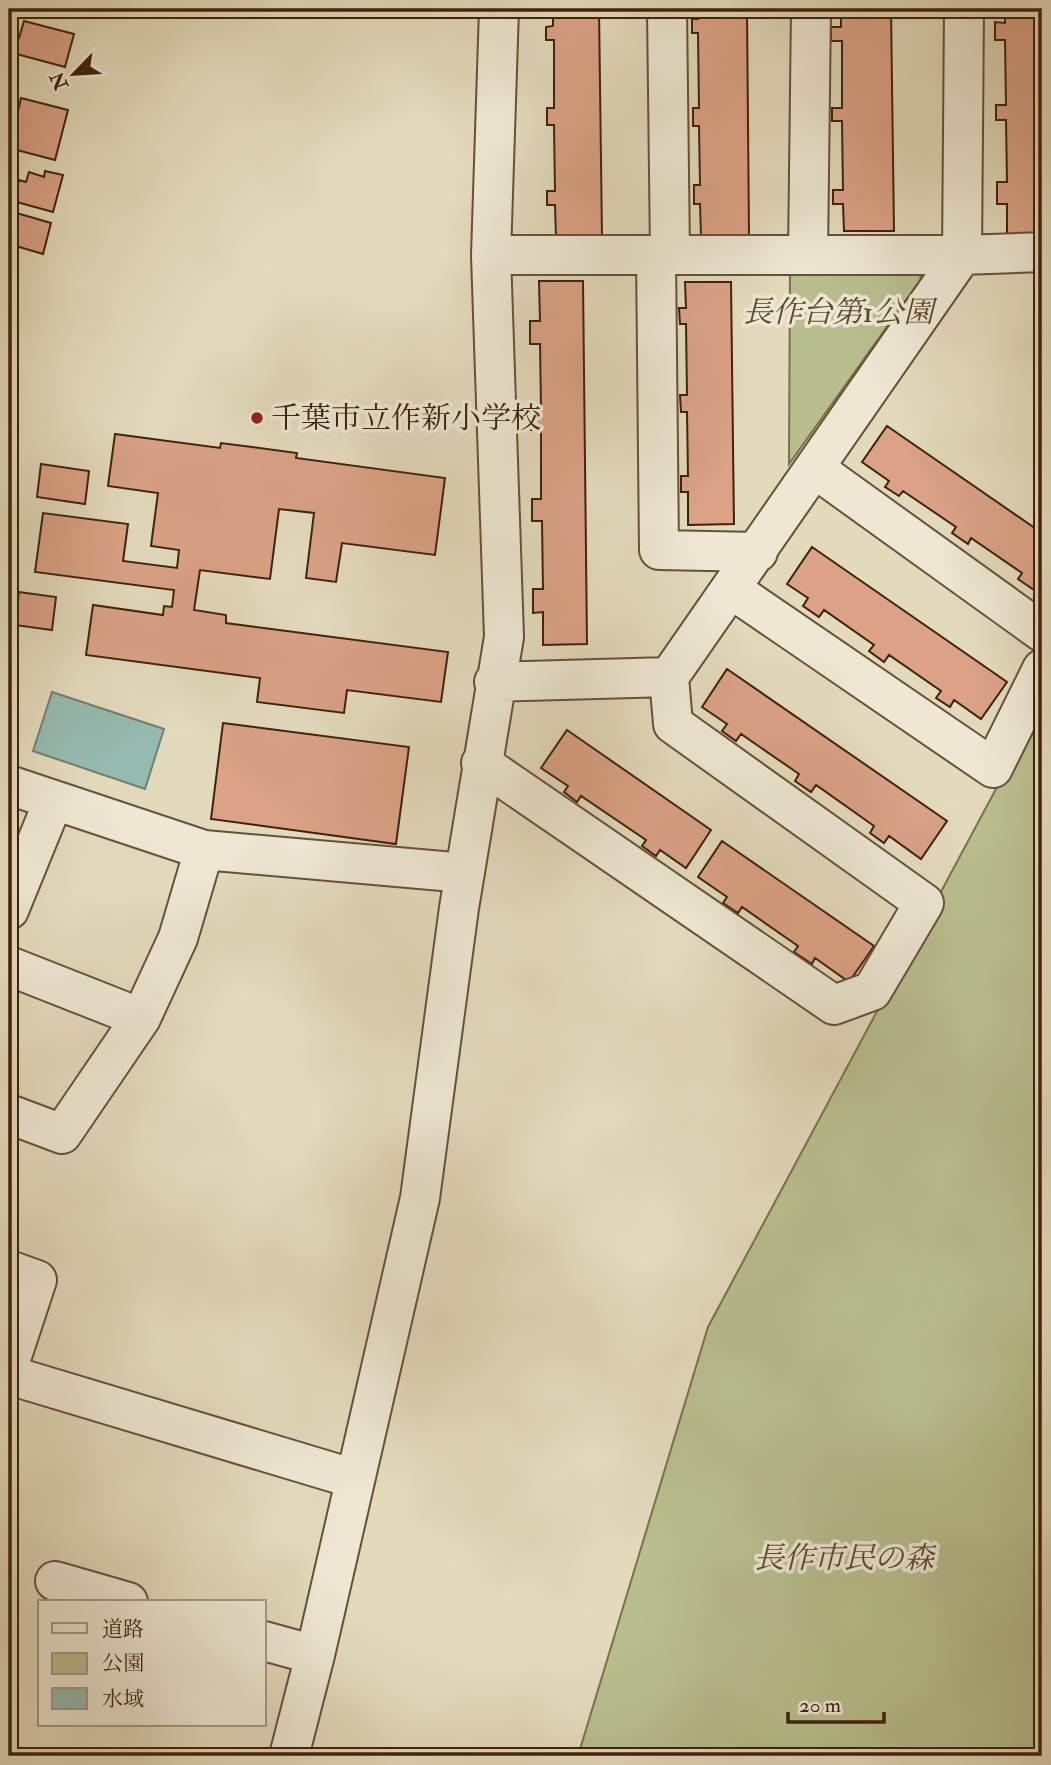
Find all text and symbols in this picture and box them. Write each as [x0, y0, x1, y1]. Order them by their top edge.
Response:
north arrow [38, 38, 108, 108]
text: N [45, 67, 74, 94]
park label: 長作台第1公園 [743, 294, 938, 331]
place label: 千葉市立作新小学校 [271, 400, 541, 437]
marker: 千葉市立作新小学校 [249, 410, 265, 426]
park label: 長作市民の森 [754, 1540, 937, 1577]
legend [38, 1600, 266, 1726]
text: 道路 [102, 1616, 144, 1643]
text: 公園 [102, 1650, 144, 1677]
scale bar [788, 1681, 885, 1725]
text: 水域 [102, 1686, 144, 1713]
text: 20 m [799, 1692, 841, 1719]

